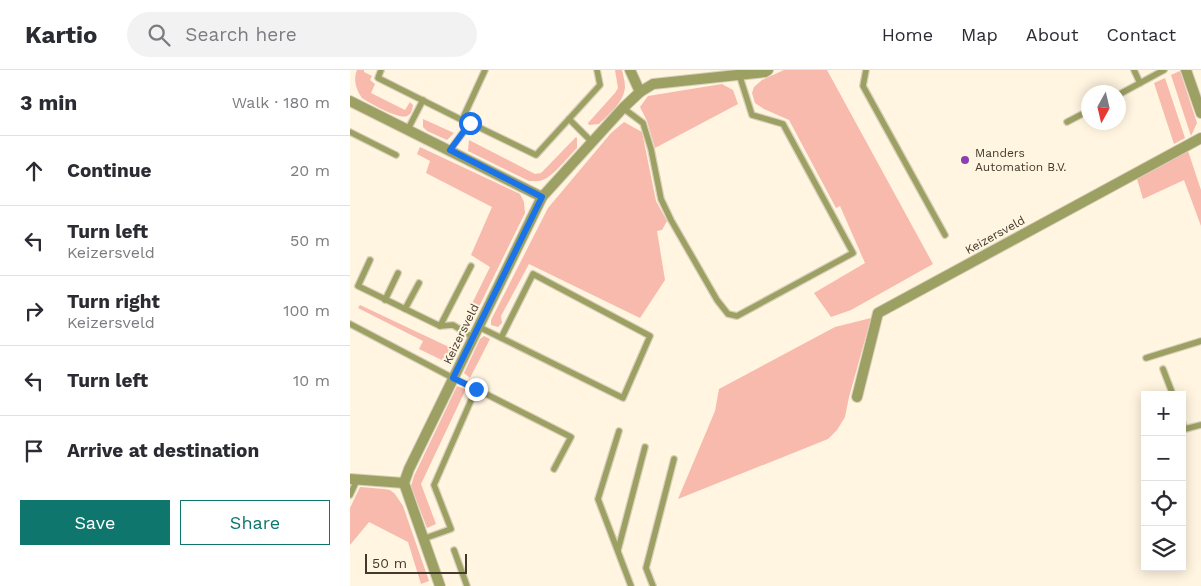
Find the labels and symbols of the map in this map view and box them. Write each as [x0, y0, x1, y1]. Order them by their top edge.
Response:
north arrow [1081, 85, 1126, 130]
route start [459, 112, 482, 135]
place label: Manders Automation B.V. [975, 146, 1067, 174]
marker: Manders Automation B.V. [959, 154, 971, 166]
street label: Keizersveld [963, 213, 1027, 257]
street label: Keizersveld [440, 301, 482, 367]
route end [465, 378, 488, 401]
scale bar [365, 551, 468, 574]

